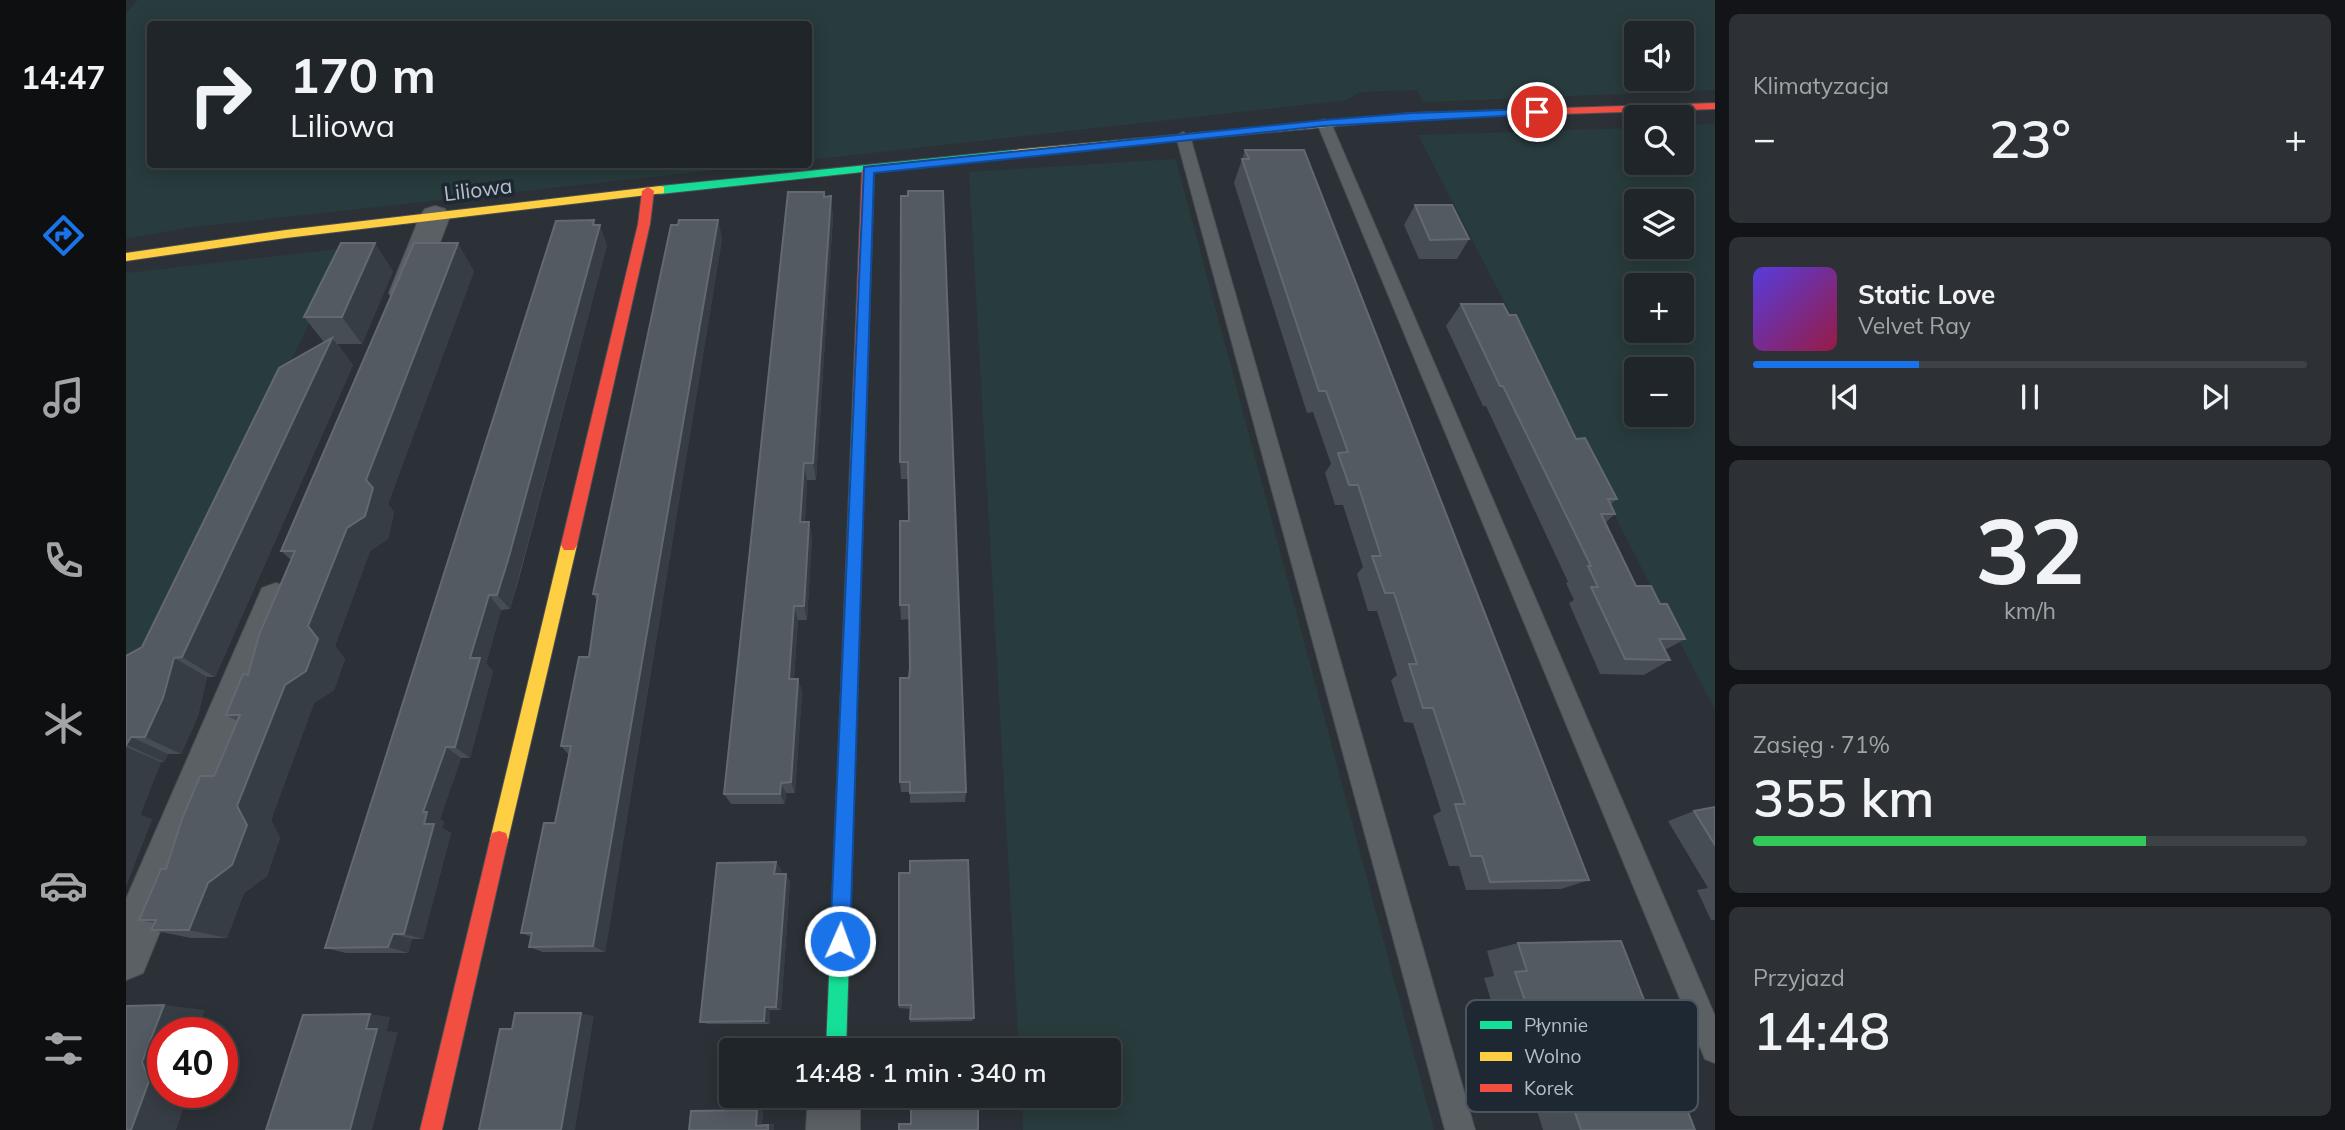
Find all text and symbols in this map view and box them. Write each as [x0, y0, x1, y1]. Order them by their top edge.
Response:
map controls [1624, 21, 1694, 427]
button: sound [1624, 21, 1694, 91]
text: 170 m [290, 44, 436, 105]
icon: right [175, 49, 266, 140]
text: 14:47 [21, 57, 105, 97]
text: Klimatyzacja [1753, 71, 1889, 100]
pin [1507, 82, 1567, 142]
icon: arrive [1518, 93, 1556, 131]
text: Liliowa [290, 105, 395, 145]
button: search [1624, 105, 1694, 175]
text: 23° [1989, 106, 2071, 171]
text: − [1753, 114, 1776, 162]
text: + [2284, 114, 2307, 162]
street label: Liliowa [442, 172, 514, 206]
button: layers [1624, 189, 1694, 259]
icon: directions [39, 211, 88, 260]
button: + [1624, 273, 1694, 343]
text: Static Love [1858, 278, 1995, 311]
text: Velvet Ray [1858, 311, 1971, 340]
button: − [1624, 357, 1694, 427]
icon: music [39, 373, 88, 422]
icon: previous [1826, 378, 1864, 416]
icon: pause [2011, 378, 2049, 416]
icon: next [2196, 378, 2234, 416]
text: 32 [1975, 493, 2085, 607]
icon: phone [39, 536, 88, 585]
text: km/h [2004, 596, 2056, 625]
icon: climate [39, 699, 88, 748]
text: Zasięg · 71% [1753, 730, 1890, 759]
text: 355 km [1753, 765, 1934, 830]
icon: car [39, 861, 88, 910]
position arrow [803, 904, 877, 978]
text: Przyjazd [1753, 963, 1845, 992]
text: 14:48 [1753, 998, 1890, 1063]
legend [1466, 1000, 1698, 1112]
text: Płynnie [1524, 1013, 1588, 1037]
speed limit sign: 40 [147, 1017, 238, 1108]
icon: filters [39, 1024, 88, 1073]
text: Wolno [1524, 1044, 1581, 1068]
text: 14:48 · 1 min · 340 m [793, 1056, 1047, 1089]
text: Korek [1524, 1076, 1574, 1100]

